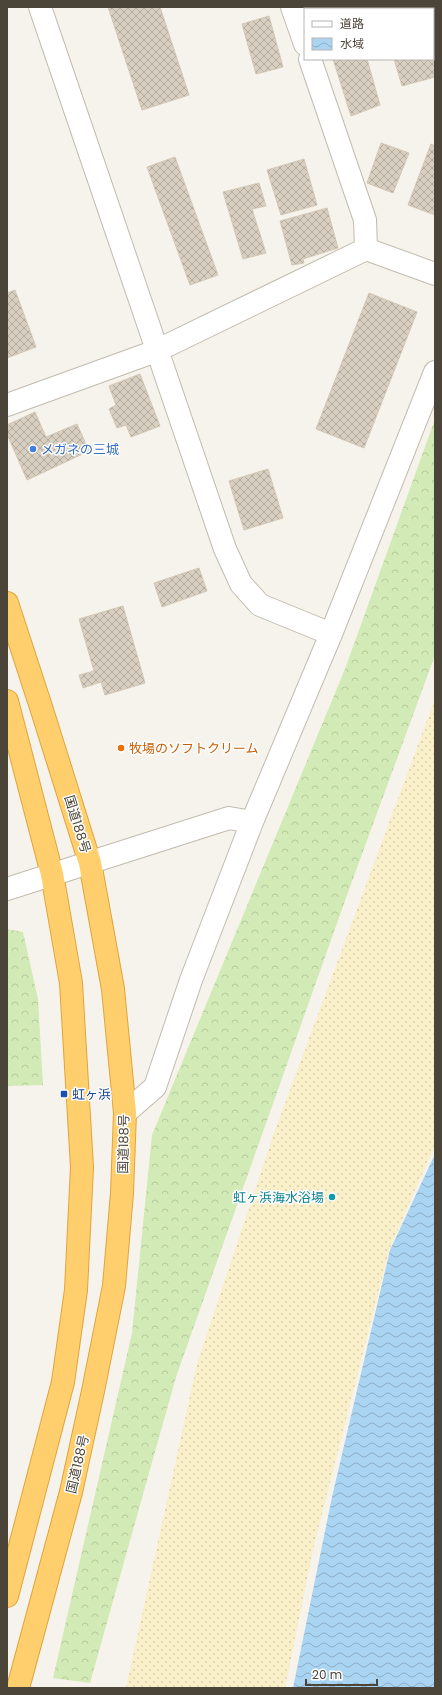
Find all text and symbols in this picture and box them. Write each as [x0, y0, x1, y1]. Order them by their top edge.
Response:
legend [304, 8, 434, 60]
text: 道路 [340, 15, 364, 32]
text: 水域 [340, 35, 364, 52]
place label: メガネの三城 [41, 440, 119, 459]
marker: メガネの三城 [28, 444, 38, 454]
place label: 牧場のソフトクリーム [129, 739, 259, 758]
marker: 牧場のソフトクリーム [116, 743, 126, 753]
street label: 国道188号 [60, 793, 95, 855]
place label: 虹ヶ浜 [72, 1085, 111, 1104]
marker: 虹ヶ浜 [59, 1089, 69, 1099]
street label: 国道188号 [113, 1114, 134, 1174]
place label: 虹ヶ浜海水浴場 [233, 1188, 324, 1207]
marker: 虹ヶ浜海水浴場 [327, 1192, 337, 1202]
street label: 国道188号 [62, 1433, 93, 1495]
scale bar [306, 1661, 377, 1687]
text: 20 m [312, 1666, 342, 1683]

